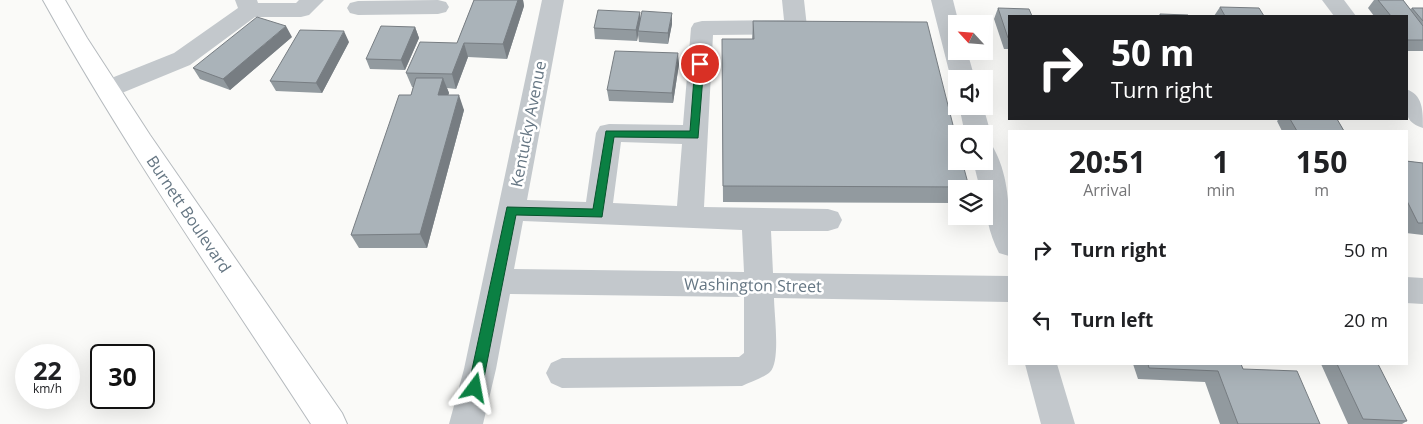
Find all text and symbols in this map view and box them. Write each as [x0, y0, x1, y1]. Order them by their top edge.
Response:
north arrow [948, 15, 992, 60]
map controls [948, 15, 993, 225]
text: 50 m [1111, 29, 1194, 76]
icon: right [1028, 35, 1093, 100]
pin [679, 43, 721, 85]
icon: arrive [686, 50, 714, 78]
street label: Kentucky Avenue [505, 59, 551, 189]
button: sound [948, 70, 993, 115]
text: Turn right [1111, 74, 1213, 104]
button: search [948, 125, 993, 170]
text: 20:51 [1069, 141, 1146, 182]
text: 1 [1212, 141, 1229, 182]
text: 150 [1296, 141, 1347, 182]
street label: Burnett Boulevard [142, 151, 236, 277]
text: Arrival [1083, 179, 1131, 201]
text: min [1207, 179, 1235, 201]
text: m [1314, 179, 1329, 201]
button: layers [948, 180, 993, 225]
icon: right [1028, 236, 1056, 264]
text: Turn right [1071, 237, 1166, 263]
text: 50 m [1344, 237, 1388, 263]
street label: Washington Street [684, 273, 822, 297]
icon: left [1028, 306, 1056, 334]
text: Turn left [1071, 307, 1153, 333]
text: 20 m [1344, 307, 1388, 333]
speed limit sign: 30 [90, 344, 155, 409]
text: 22 [33, 353, 62, 387]
position arrow [448, 361, 500, 413]
text: km/h [33, 380, 62, 397]

